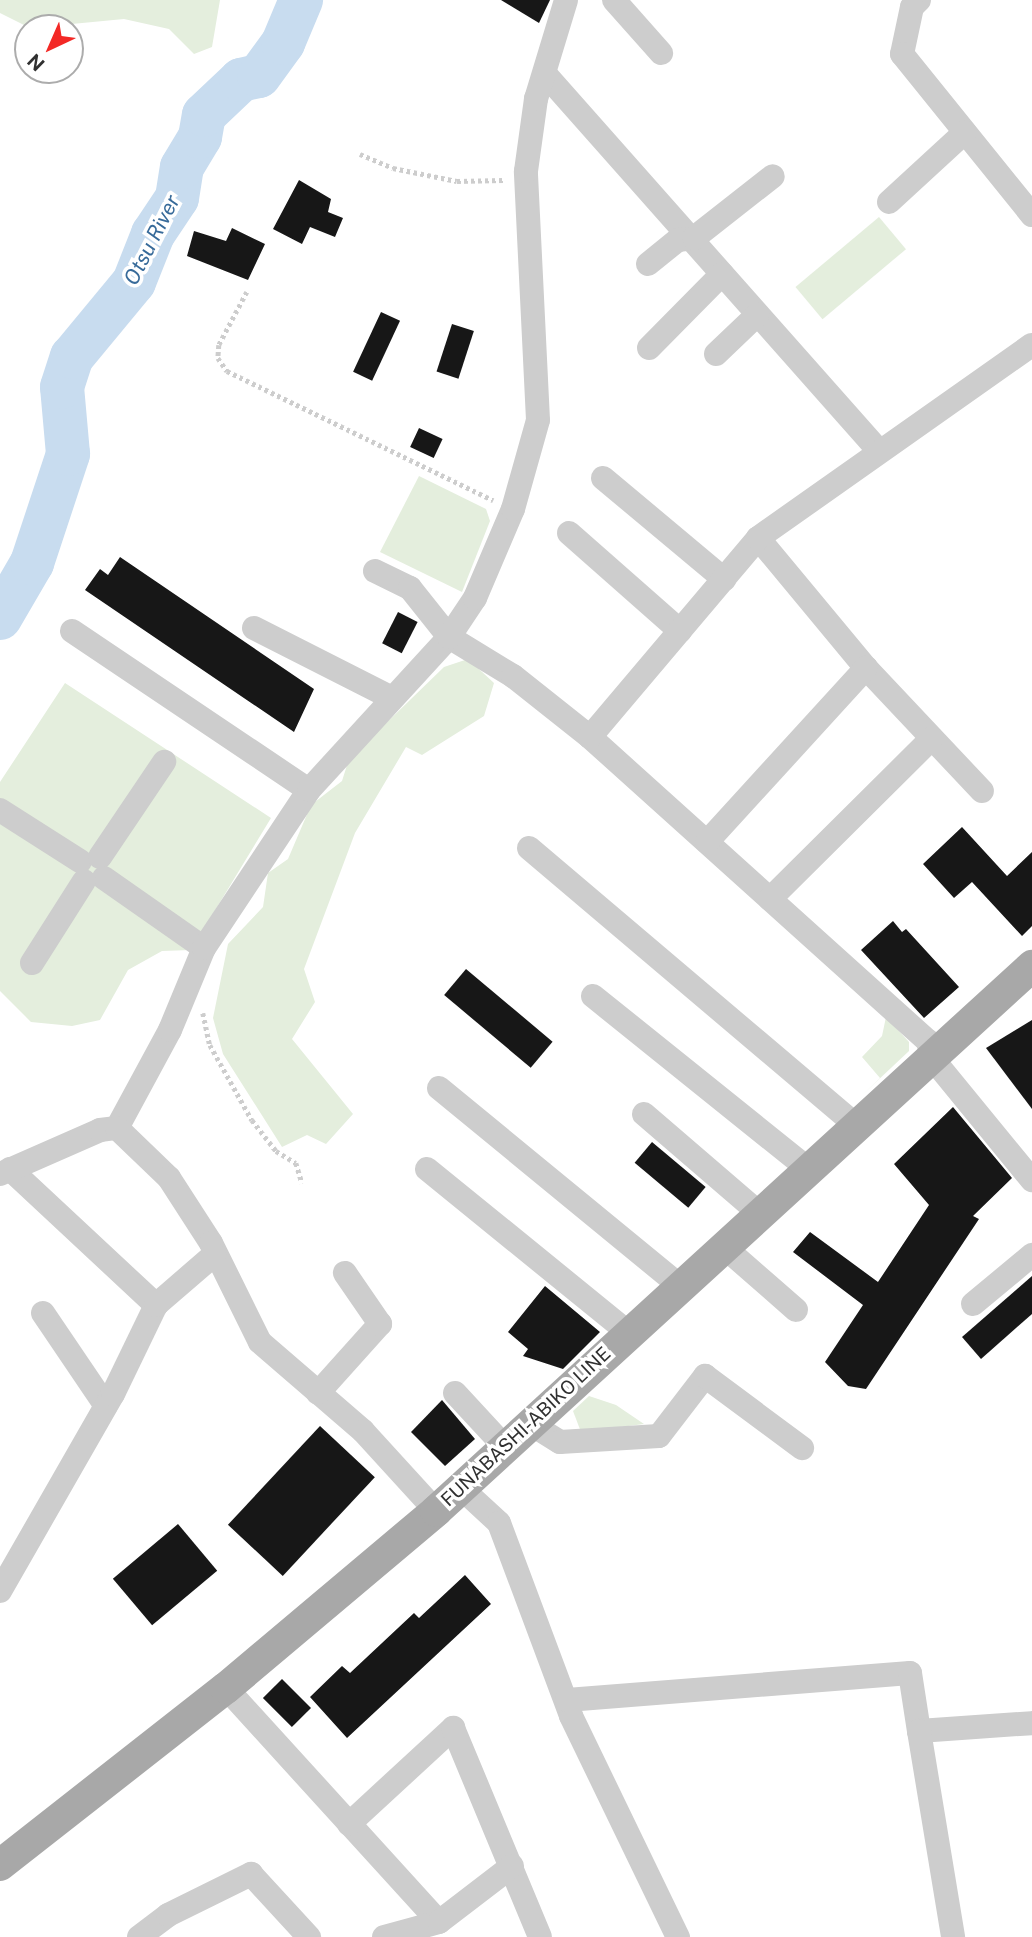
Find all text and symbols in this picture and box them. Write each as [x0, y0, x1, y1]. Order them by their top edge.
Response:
north arrow [14, 14, 84, 84]
text: N [23, 50, 49, 76]
water label: Otsu River [119, 191, 185, 289]
street label: FUNABASHI-ABIKO LINE [437, 1343, 615, 1511]

